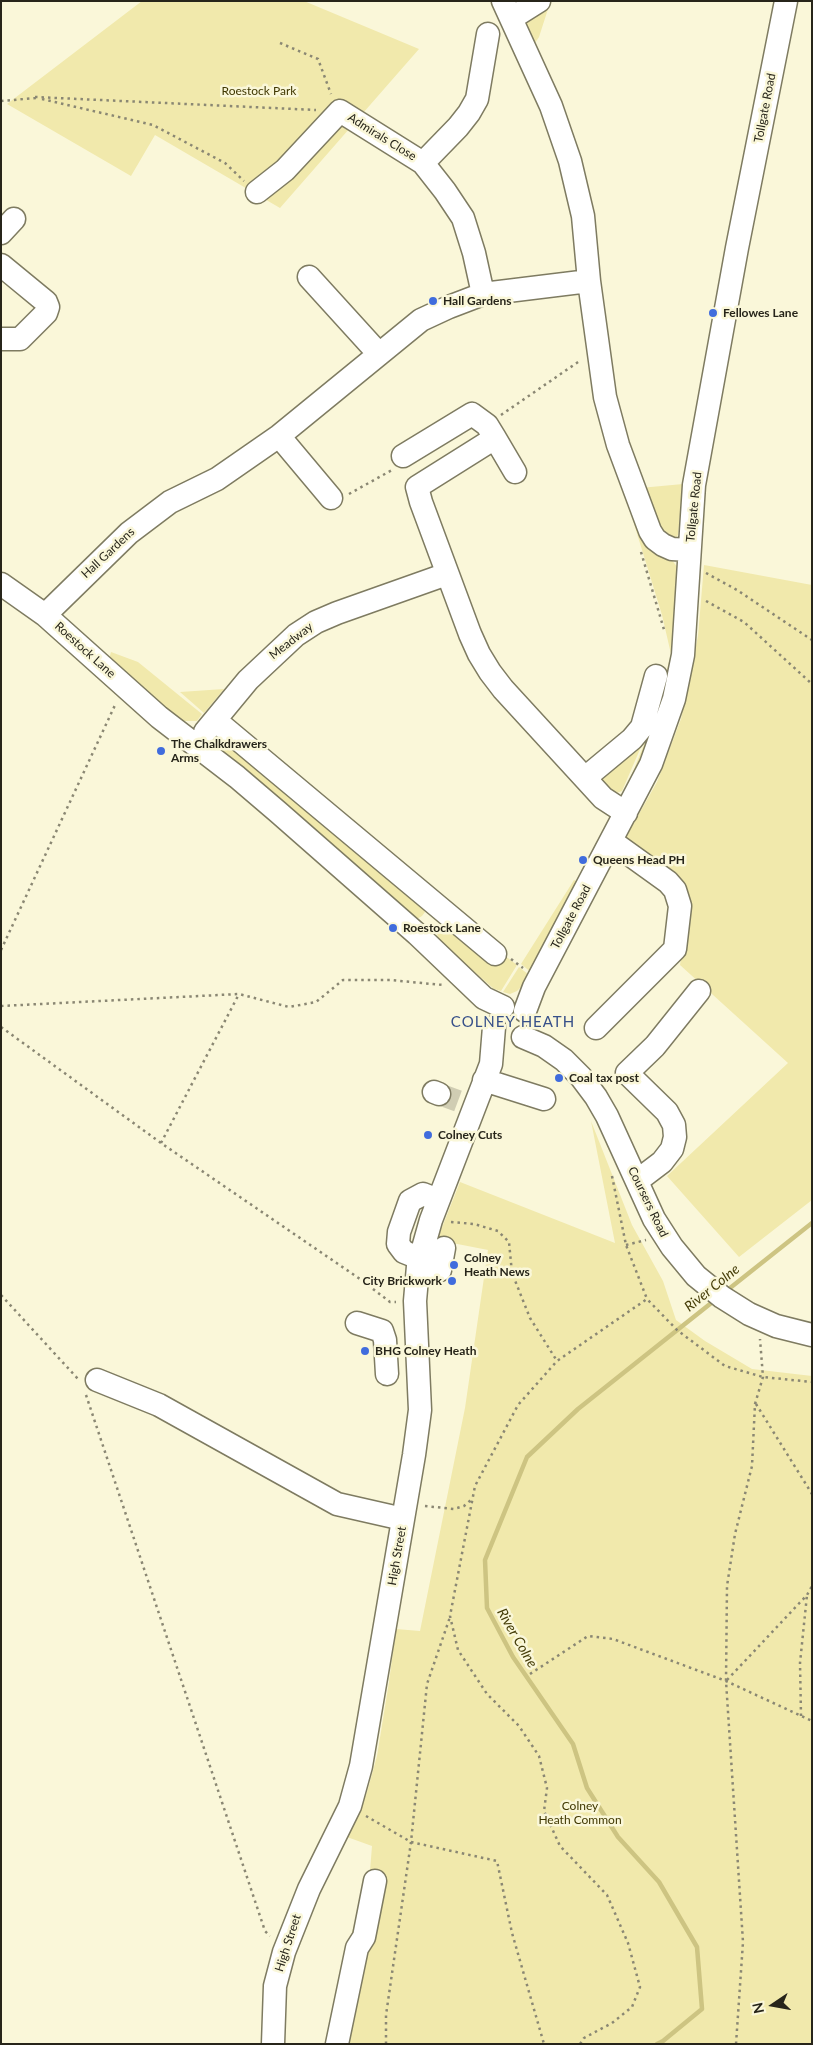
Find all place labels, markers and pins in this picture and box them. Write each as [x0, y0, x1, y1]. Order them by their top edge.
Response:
place label: Hall Gardens [443, 294, 511, 308]
marker: Hall Gardens [427, 295, 439, 307]
place label: Fellowes Lane [723, 306, 798, 320]
marker: Fellowes Lane [707, 307, 719, 319]
place label: The Chalkdrawers Arms [171, 737, 267, 765]
marker: The Chalkdrawers Arms [155, 745, 167, 757]
place label: Queens Head PH [593, 853, 685, 867]
marker: Queens Head PH [577, 854, 589, 866]
place label: Roestock Lane [403, 921, 481, 935]
marker: Roestock Lane [387, 922, 399, 934]
place label: Coal tax post [569, 1071, 639, 1085]
marker: Coal tax post [553, 1072, 565, 1084]
place label: Colney Cuts [438, 1128, 502, 1142]
marker: Colney Cuts [422, 1129, 434, 1141]
place label: Colney Heath News [464, 1251, 530, 1279]
marker: Colney Heath News [448, 1259, 460, 1271]
place label: City Brickwork [362, 1274, 442, 1288]
marker: City Brickwork [446, 1275, 458, 1287]
place label: BHG Colney Heath [375, 1344, 476, 1358]
marker: BHG Colney Heath [359, 1345, 371, 1357]

